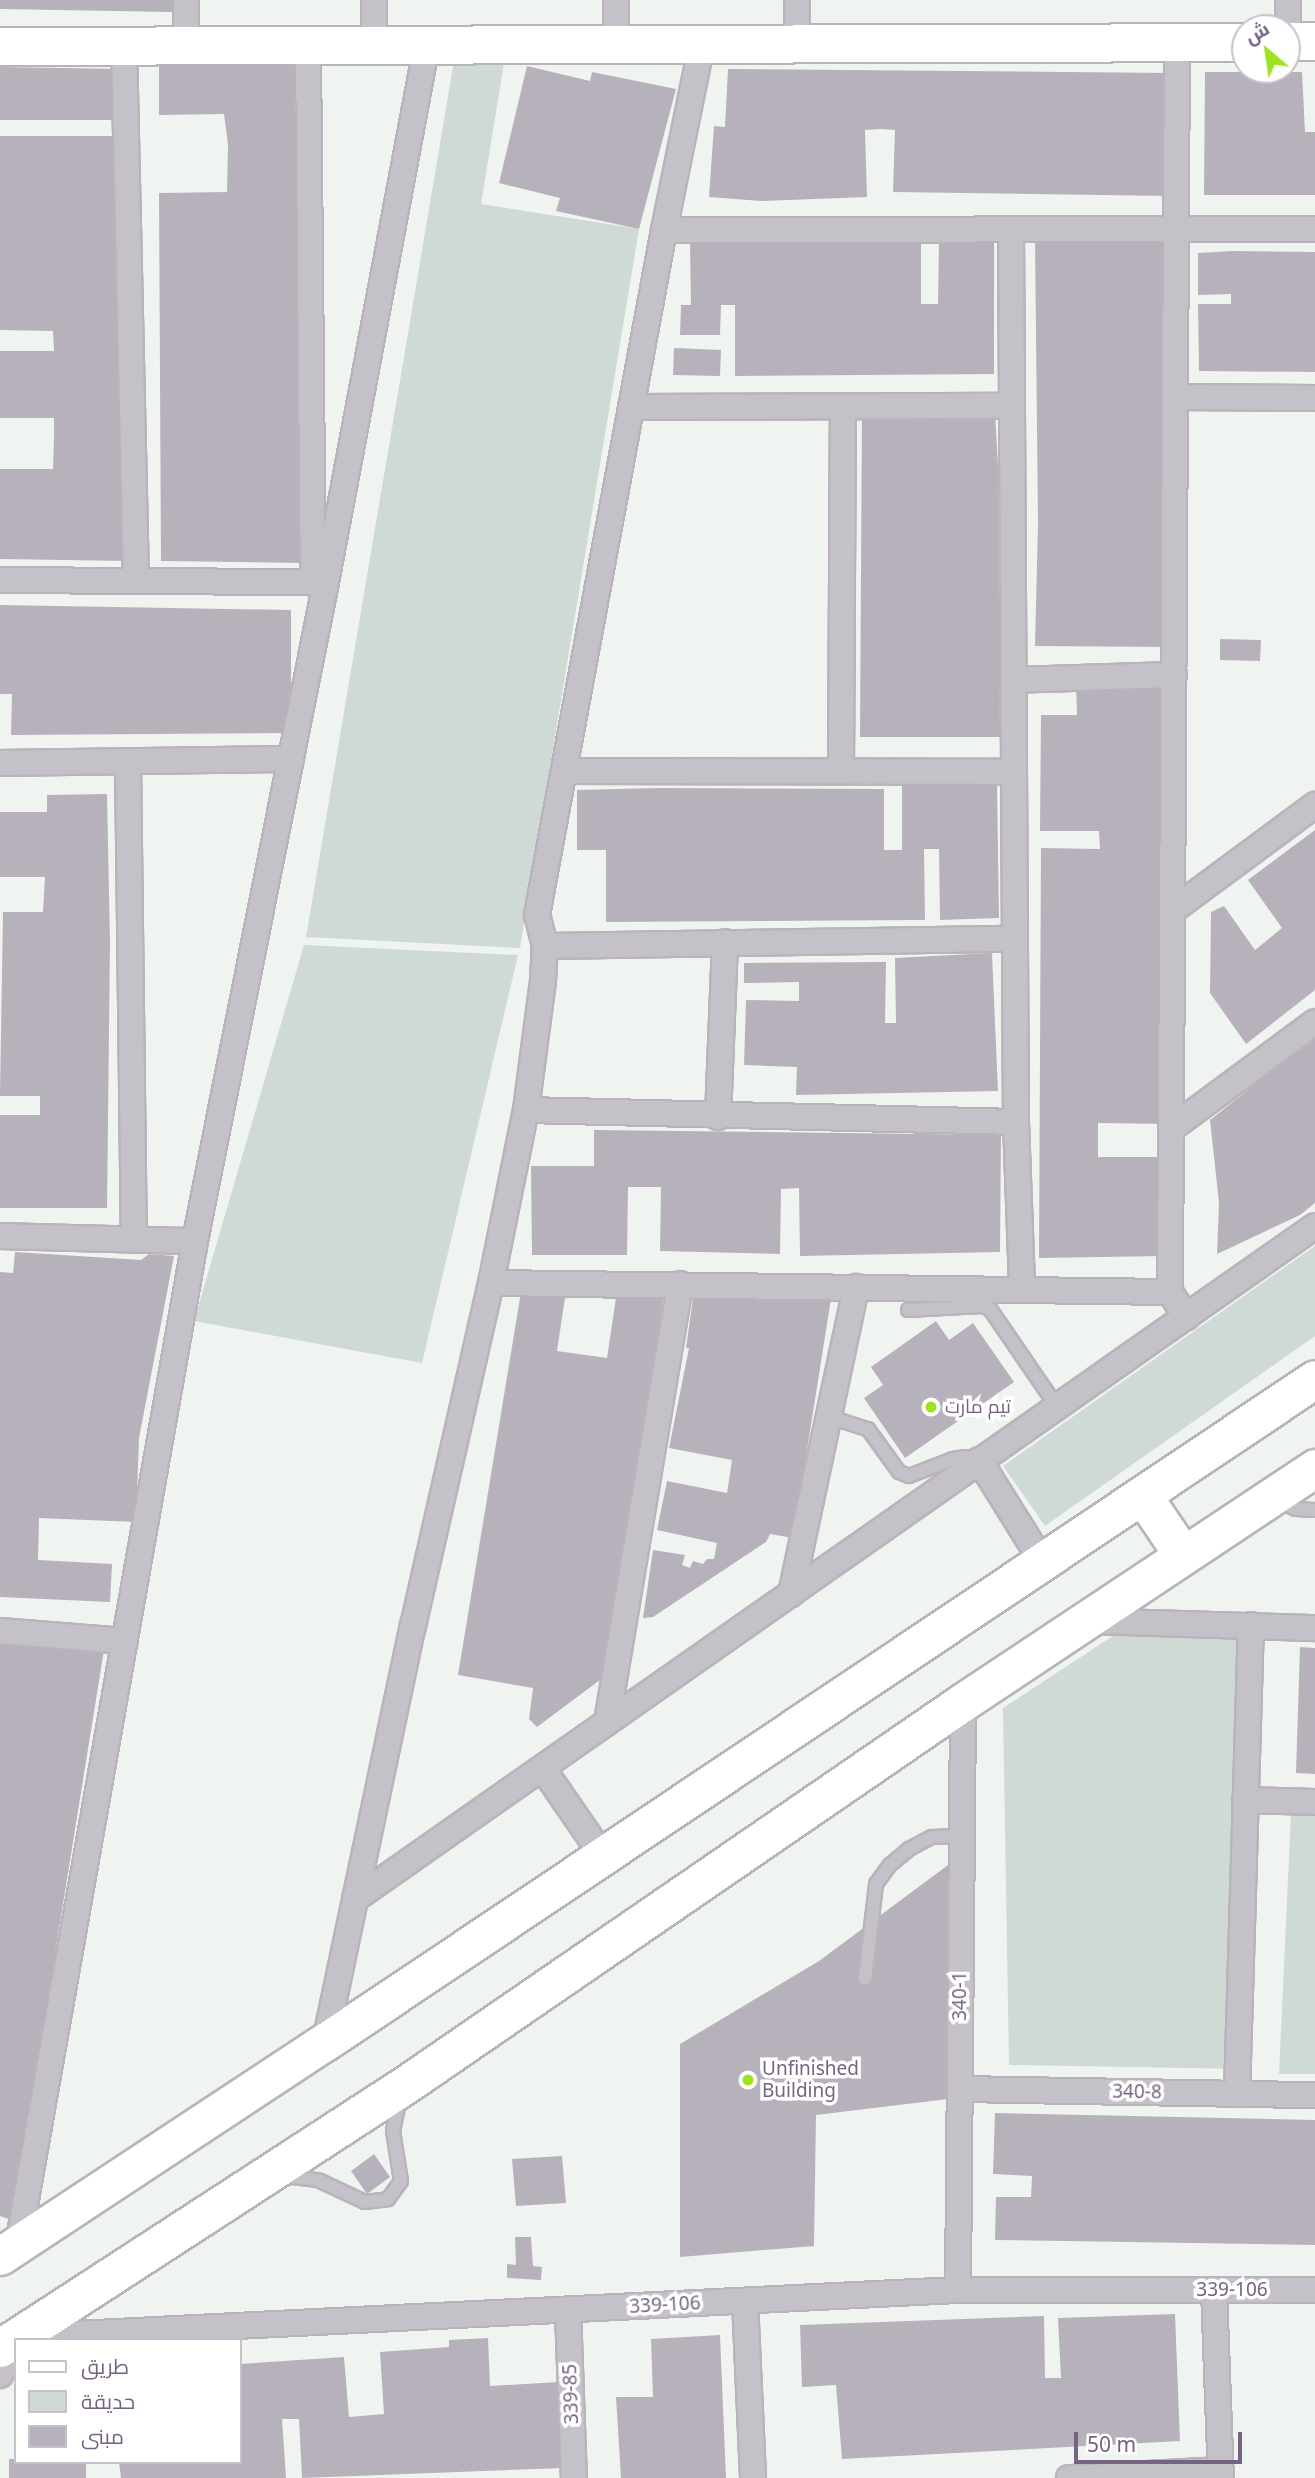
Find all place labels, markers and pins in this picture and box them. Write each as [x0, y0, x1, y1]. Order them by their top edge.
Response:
place label: تيم مارت [945, 1396, 1011, 1418]
marker: تيم مارت [923, 1399, 939, 1415]
place label: Unfinished Building [762, 2058, 859, 2102]
marker: Unfinished Building [740, 2072, 756, 2088]

